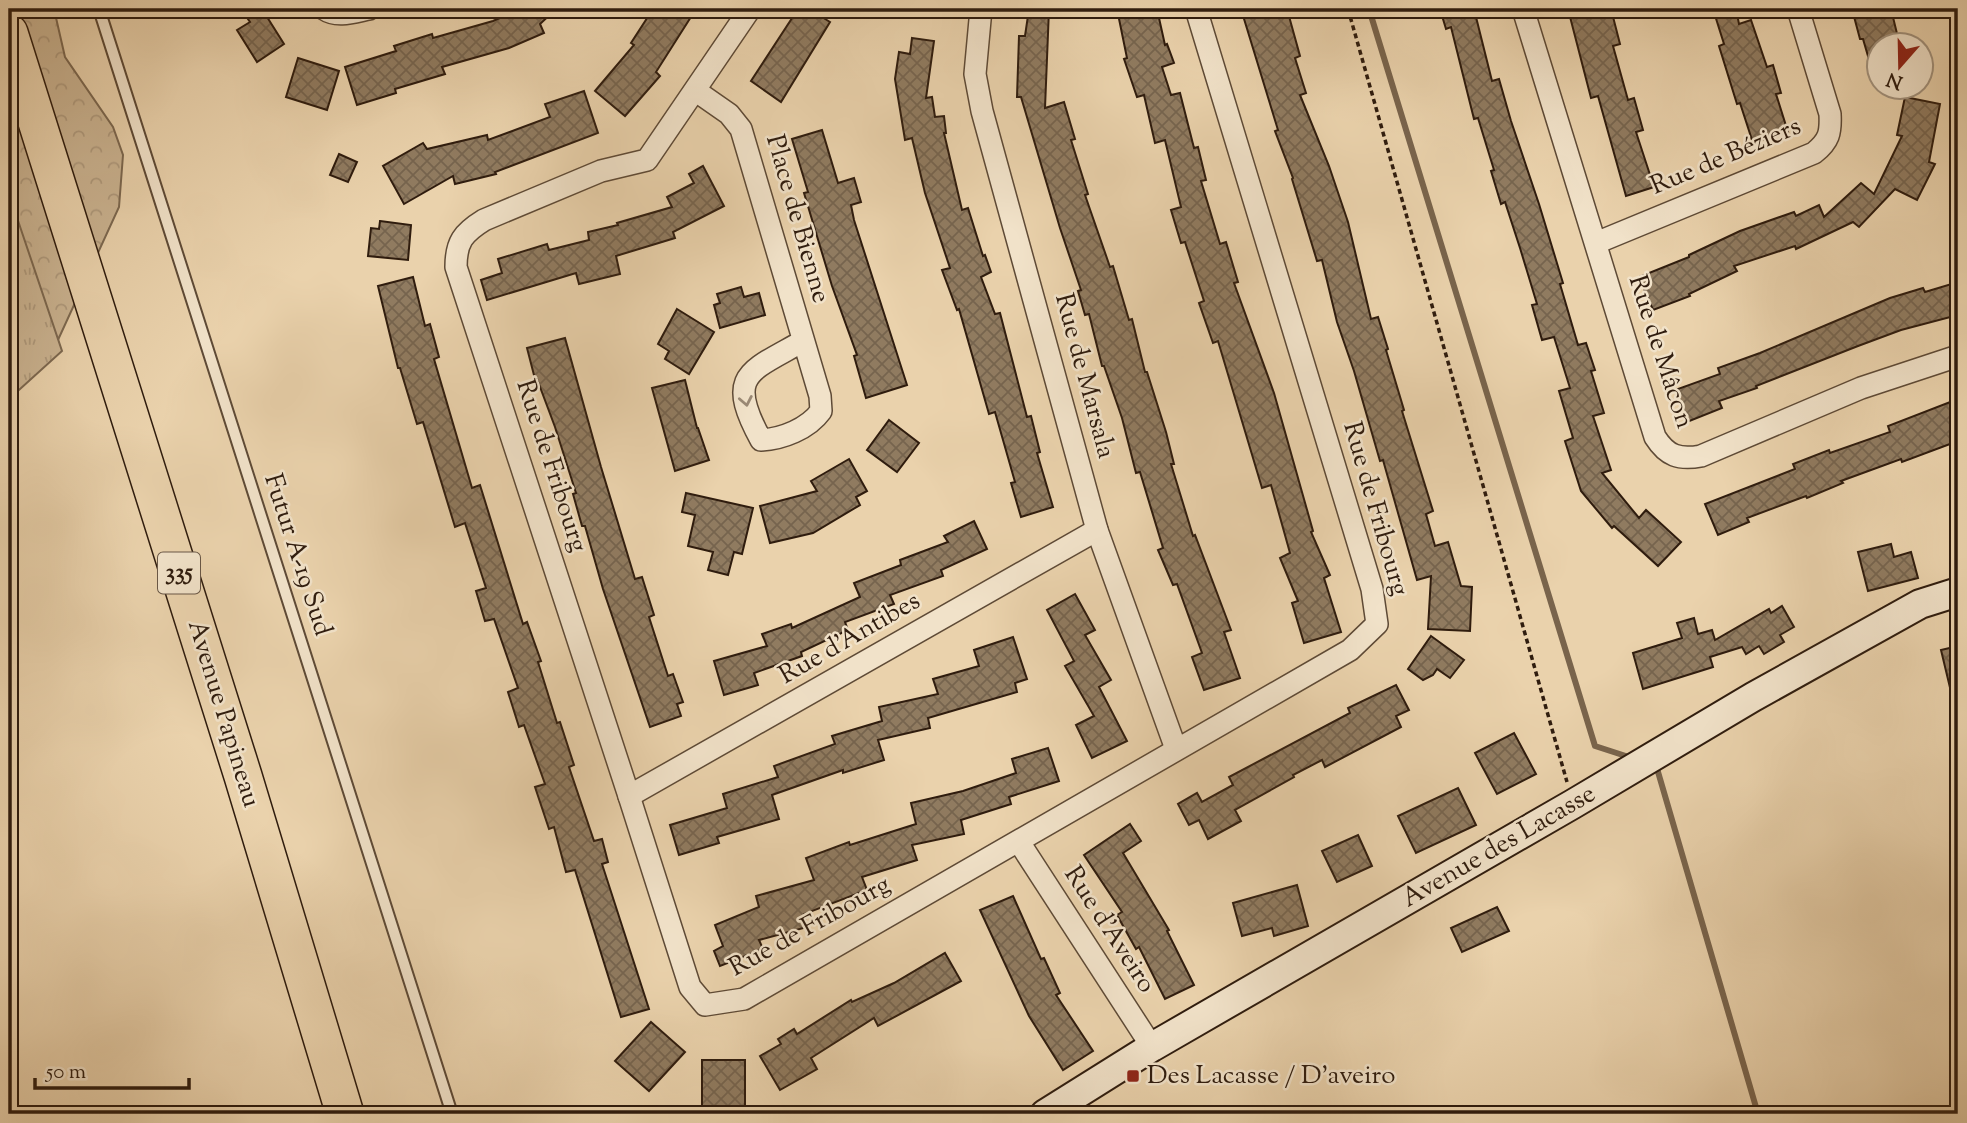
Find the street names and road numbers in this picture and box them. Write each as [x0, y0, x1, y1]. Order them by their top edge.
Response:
street label: Rue de Béziers [1645, 109, 1807, 205]
street label: Place de Bienne [755, 131, 839, 307]
street label: Rue de Mâcon [1618, 270, 1702, 434]
street label: Rue de Marsala [1044, 289, 1124, 463]
street label: Rue de Fribourg [506, 375, 596, 557]
street label: Rue de Fribourg [1332, 418, 1418, 600]
street label: Futur A-19 Sud [253, 469, 341, 641]
road number: 335 [158, 552, 200, 594]
street label: Rue d'Antibes [772, 584, 928, 694]
street label: Avenue Papineau [177, 616, 269, 812]
street label: Avenue des Lacasse [1395, 776, 1603, 918]
street label: Rue d'Aveiro [1054, 859, 1164, 1001]
street label: Rue de Fribourg [723, 867, 897, 987]

